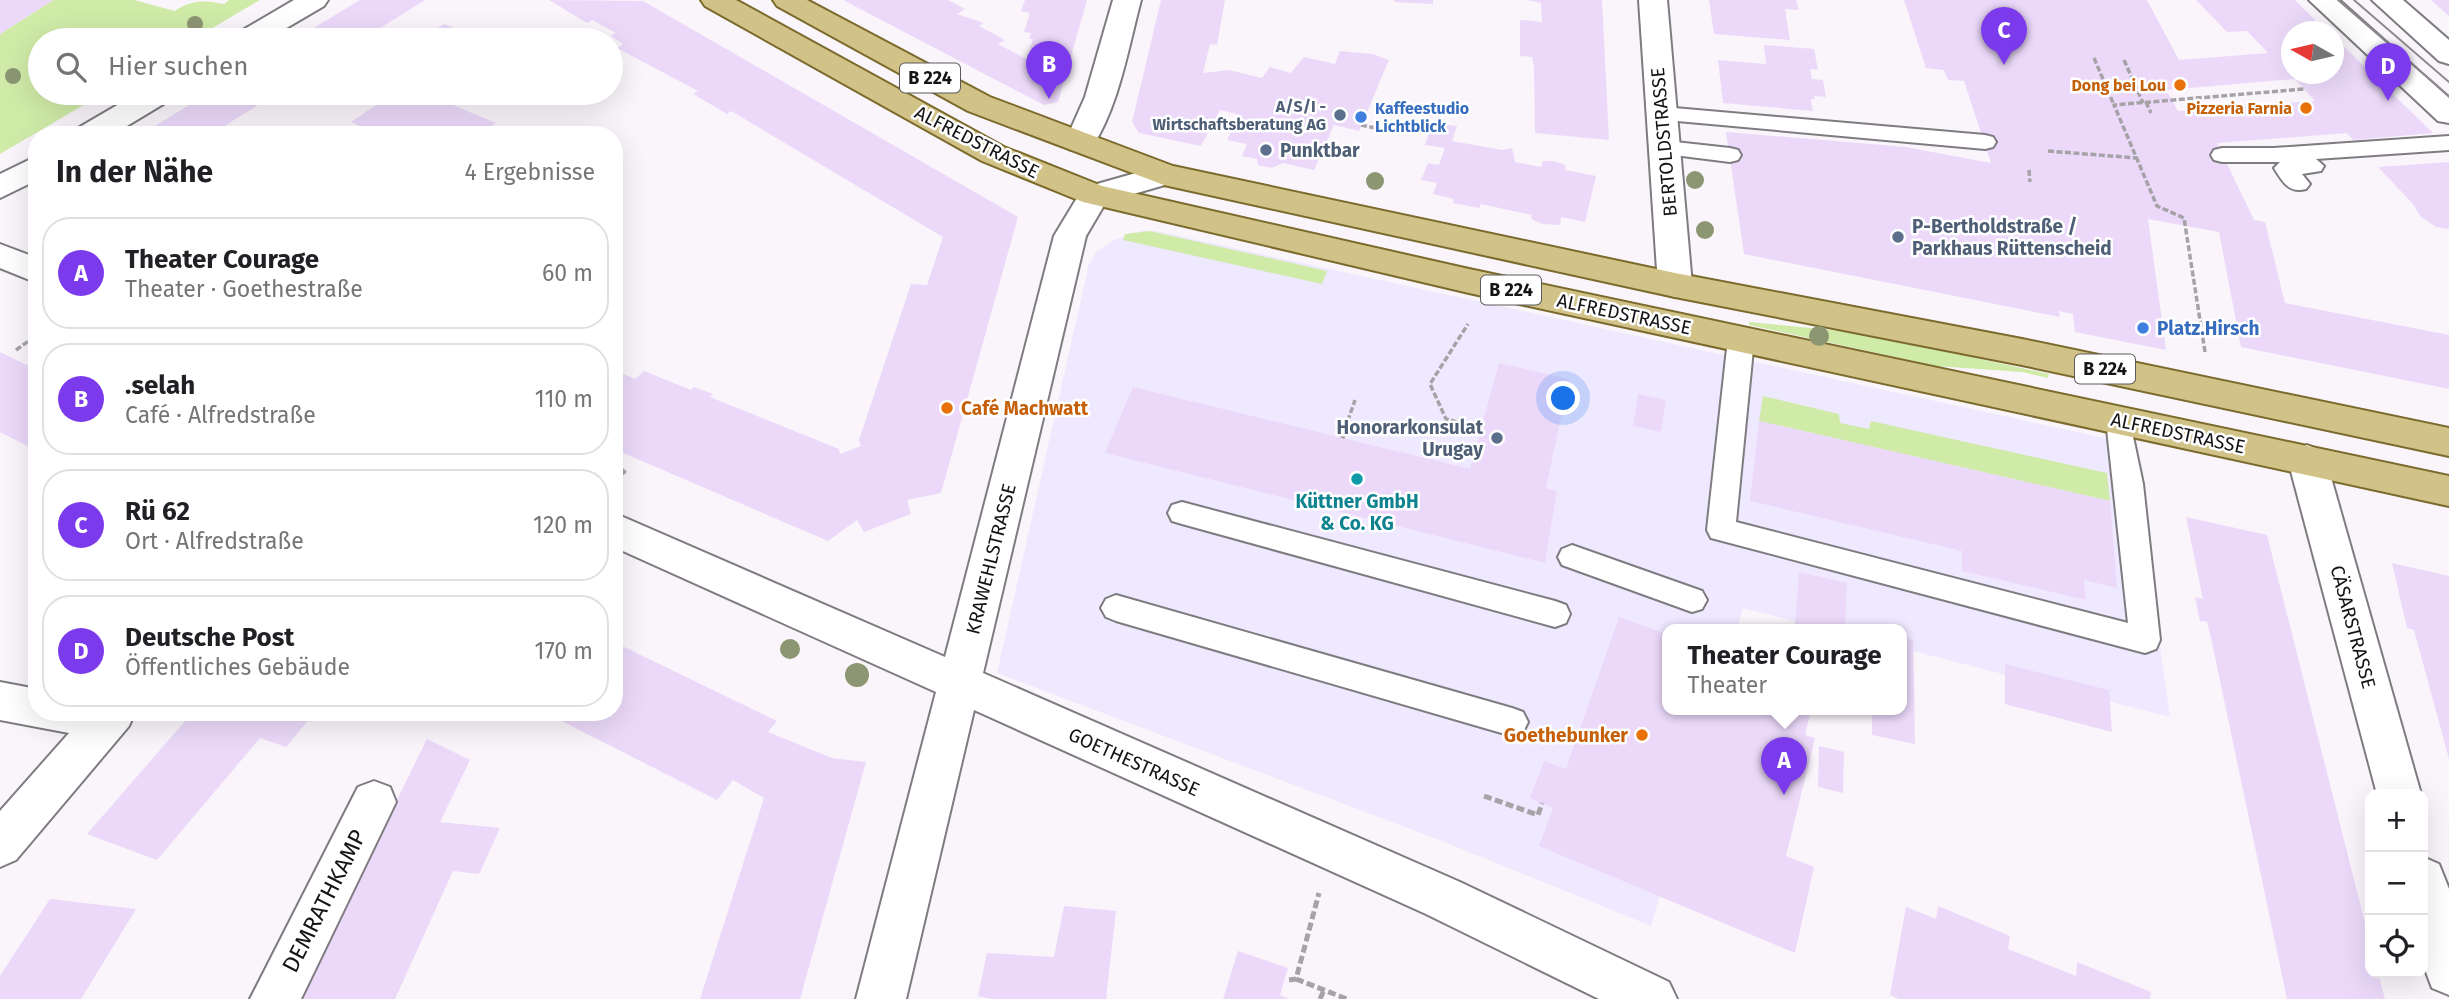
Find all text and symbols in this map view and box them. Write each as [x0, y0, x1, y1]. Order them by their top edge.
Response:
pin: C [1981, 7, 2027, 65]
north arrow [2281, 21, 2344, 84]
search box [28, 28, 623, 105]
pin: B [1026, 41, 1072, 99]
pin: D [2365, 43, 2411, 101]
icon: search [52, 48, 90, 86]
text: Hier suchen [108, 51, 248, 82]
road number: B 224 [900, 64, 960, 92]
street label: BERTOLDSTRASSE [1646, 66, 1682, 218]
place label: Dong bei Lou [2071, 76, 2166, 95]
marker: Dong bei Lou [2172, 77, 2188, 93]
place label: A/S/I - Wirtschaftsberatung AG [1153, 97, 1326, 134]
place label: Kaffeestudio Lichtblick [1375, 99, 1469, 136]
place label: Pizzeria Farnia [2186, 99, 2292, 118]
marker: Pizzeria Farnia [2298, 100, 2314, 116]
street label: ALFREDSTRASSE [911, 101, 1043, 183]
marker: A/S/I - Wirtschaftsberatung AG [1332, 107, 1348, 123]
marker: Kaffeestudio Lichtblick [1353, 109, 1369, 125]
place label: Punktbar [1280, 139, 1360, 162]
marker: Punktbar [1258, 142, 1274, 158]
text: In der Nähe [56, 154, 213, 190]
text: 4 Ergebnisse [465, 158, 595, 186]
place label: P-Bertholdstraße / Parkhaus Rüttenscheid [1912, 215, 2112, 260]
marker: P-Bertholdstraße / Parkhaus Rüttenscheid [1890, 229, 1906, 245]
text: Theater Courage [125, 244, 319, 275]
text: A [74, 259, 88, 287]
text: 60 m [542, 259, 593, 287]
text: Theater · Goethestraße [125, 275, 363, 303]
road number: B 224 [1481, 276, 1541, 304]
street label: ALFREDSTRASSE [1555, 289, 1693, 339]
place label: Platz.Hirsch [2157, 317, 2259, 340]
marker: Platz.Hirsch [2135, 320, 2151, 336]
road number: B 224 [2075, 354, 2135, 384]
text: .selah [125, 370, 195, 401]
your location [1546, 381, 1580, 415]
text: B [74, 385, 88, 413]
text: 110 m [535, 385, 593, 413]
place label: Café Machwatt [961, 397, 1089, 420]
marker: Café Machwatt [939, 400, 955, 416]
text: Café · Alfredstraße [125, 401, 316, 429]
street label: ALFREDSTRASSE [2109, 408, 2247, 458]
place label: Honorarkonsulat Urugay [1337, 416, 1484, 461]
marker: Honorarkonsulat Urugay [1489, 430, 1505, 446]
marker: Küttner GmbH & Co. KG [1349, 471, 1365, 487]
street label: KRAWEHLSTRASSE [961, 481, 1021, 637]
place label: Küttner GmbH & Co. KG [1295, 490, 1419, 535]
text: Rü 62 [125, 496, 190, 527]
text: C [74, 511, 88, 539]
text: 120 m [533, 511, 593, 539]
text: Ort · Alfredstraße [125, 527, 304, 555]
street label: CÄSARSTRASSE [2325, 563, 2381, 691]
text: Deutsche Post [125, 622, 294, 653]
popup [1662, 624, 1907, 715]
text: D [74, 637, 88, 665]
text: 170 m [534, 637, 593, 665]
text: Theater Courage [1688, 640, 1882, 671]
text: Öffentliches Gebäude [125, 653, 350, 681]
text: Theater [1688, 671, 1767, 699]
street label: GOETHESTRASSE [1065, 723, 1203, 801]
place label: Goethebunker [1504, 724, 1628, 747]
marker: Goethebunker [1634, 727, 1650, 743]
pin: A [1761, 737, 1807, 795]
map controls [2365, 789, 2428, 978]
button: + [2365, 789, 2428, 852]
street label: DEMRATHKAMP [276, 825, 372, 977]
button: − [2365, 852, 2428, 915]
button: locate [2365, 915, 2428, 978]

